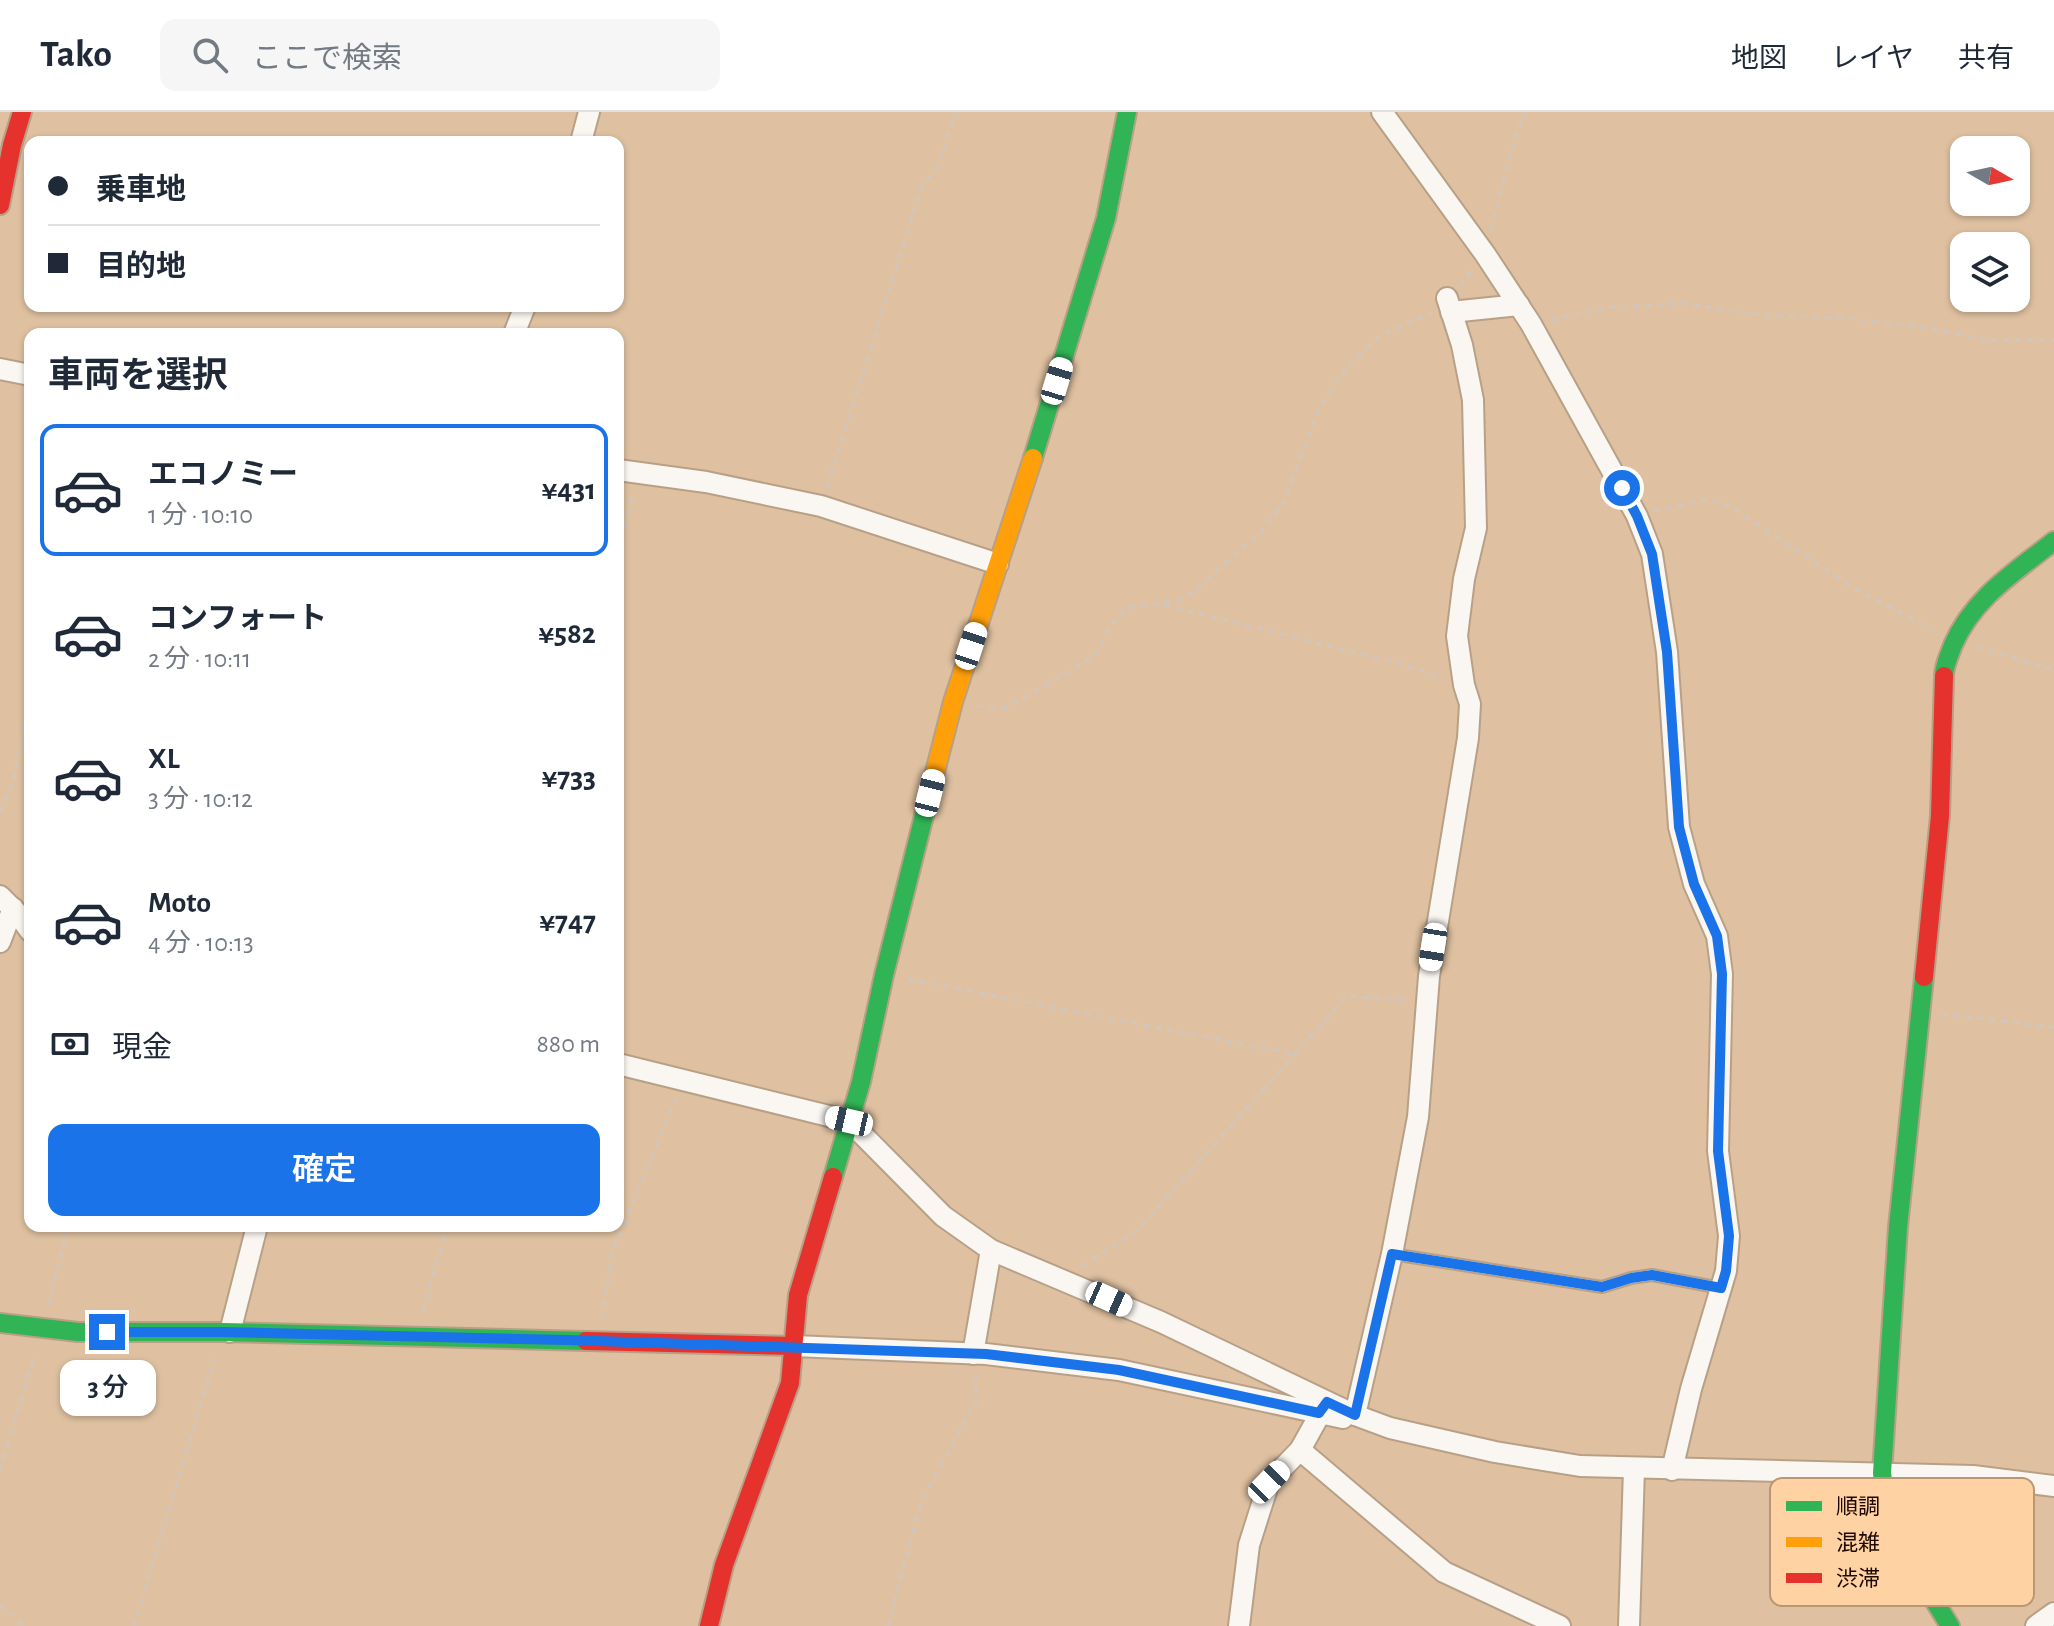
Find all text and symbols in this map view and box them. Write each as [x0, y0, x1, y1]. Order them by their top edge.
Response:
search box [160, 19, 720, 91]
icon: search [188, 33, 232, 77]
text: Tako [40, 36, 112, 74]
text: ここで検索 [252, 44, 402, 74]
text: 地図 [1731, 45, 1787, 73]
text: レイヤ [1831, 45, 1914, 73]
text: 共有 [1958, 45, 2014, 73]
north arrow [1950, 136, 2030, 216]
map controls [1950, 136, 2030, 312]
text: 乗車地 [96, 175, 186, 205]
button: layers [1950, 232, 2030, 312]
text: 目的地 [96, 252, 186, 282]
car [1039, 355, 1075, 407]
text: 車両を選択 [48, 358, 228, 394]
icon: car [52, 454, 124, 526]
text: エコノミー [148, 460, 298, 490]
route start [1604, 470, 1640, 506]
text: ¥431 [541, 475, 596, 505]
text: 1 分 · 10:10 [148, 502, 253, 528]
icon: car [52, 598, 124, 670]
text: コンフォート [148, 604, 327, 634]
text: ¥582 [538, 619, 596, 649]
car [952, 619, 990, 673]
text: 2 分 · 10:11 [148, 646, 251, 672]
icon: car [52, 742, 124, 814]
text: XL [148, 744, 180, 774]
text: ¥733 [541, 763, 596, 793]
car [913, 767, 947, 819]
text: 3 分 · 10:12 [148, 786, 253, 812]
icon: car [52, 886, 124, 958]
text: Moto [148, 888, 211, 918]
text: ¥747 [539, 907, 596, 937]
car [1417, 921, 1449, 973]
text: 4 分 · 10:13 [148, 930, 254, 956]
icon: cash [48, 1022, 92, 1066]
text: 880 m [537, 1031, 600, 1057]
text: 現金 [112, 1033, 172, 1063]
car [823, 1104, 875, 1138]
button: 確定 [48, 1124, 600, 1216]
car [1082, 1278, 1136, 1320]
route end [89, 1314, 125, 1350]
callout: 3 分 [59, 1360, 155, 1416]
text: 3 分 [87, 1375, 129, 1401]
car [1244, 1456, 1294, 1508]
legend [1770, 1478, 2034, 1606]
text: 順調 [1836, 1496, 1880, 1518]
text: 混雑 [1836, 1531, 1880, 1554]
text: 渋滞 [1836, 1567, 1880, 1590]

